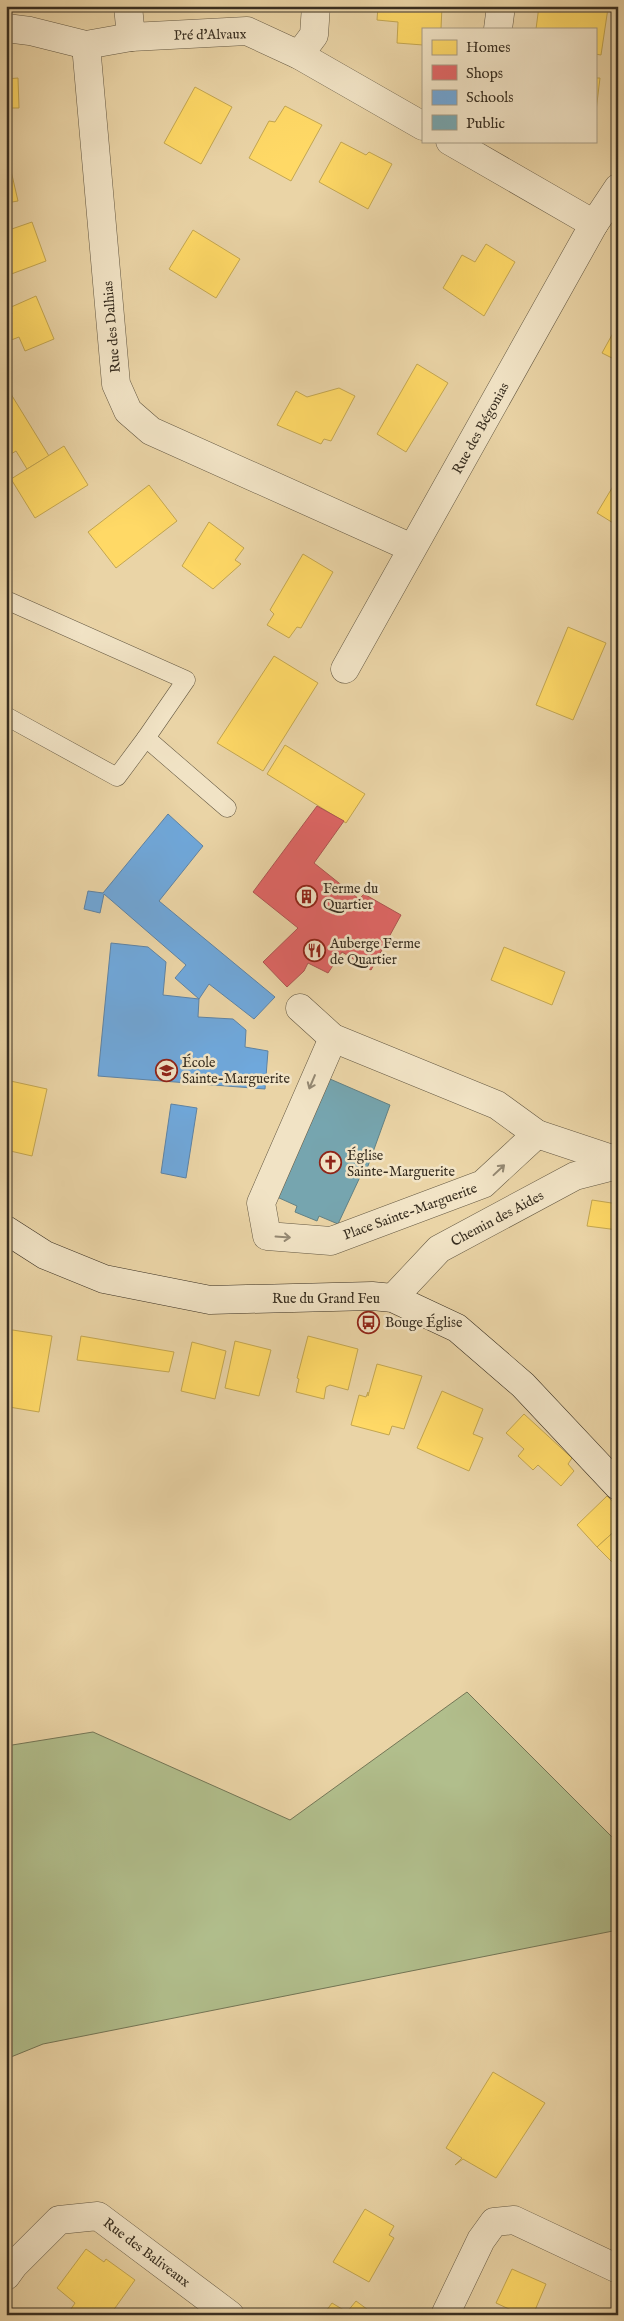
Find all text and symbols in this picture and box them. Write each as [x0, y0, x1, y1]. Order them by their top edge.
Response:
street label: Pré d'Alvaux [173, 25, 247, 45]
legend [422, 28, 596, 142]
text: Homes [466, 38, 510, 57]
text: Shops [466, 64, 503, 83]
text: Schools [466, 88, 514, 107]
text: Public [466, 114, 505, 133]
street label: Rue des Dalhias [99, 280, 125, 374]
street label: Rue des Bégonias [448, 379, 514, 478]
place label: Ferme du Quartier [323, 880, 378, 914]
building icon: Ferme du Quartier [295, 884, 319, 908]
place label: Auberge Ferme de Quartier [329, 935, 421, 969]
restaurant icon: Auberge Ferme de Quartier [302, 939, 326, 963]
place label: École Sainte-Marguerite [182, 1053, 290, 1088]
school or university icon: École Sainte-Marguerite [154, 1058, 178, 1082]
one-way arrow [307, 1074, 317, 1089]
place label: Église Sainte-Marguerite [347, 1146, 455, 1181]
church icon: Église Sainte-Marguerite [319, 1151, 343, 1175]
one-way arrow [493, 1164, 505, 1176]
street label: Place Sainte-Marguerite [341, 1179, 480, 1245]
street label: Chemin des Aides [448, 1187, 547, 1251]
one-way arrow [274, 1232, 290, 1241]
street label: Rue du Grand Feu [272, 1290, 380, 1308]
bus stop icon: Bouge Église [357, 1310, 381, 1334]
place label: Bouge Église [385, 1313, 463, 1332]
street label: Rue des Baliveaux [99, 2214, 194, 2292]

